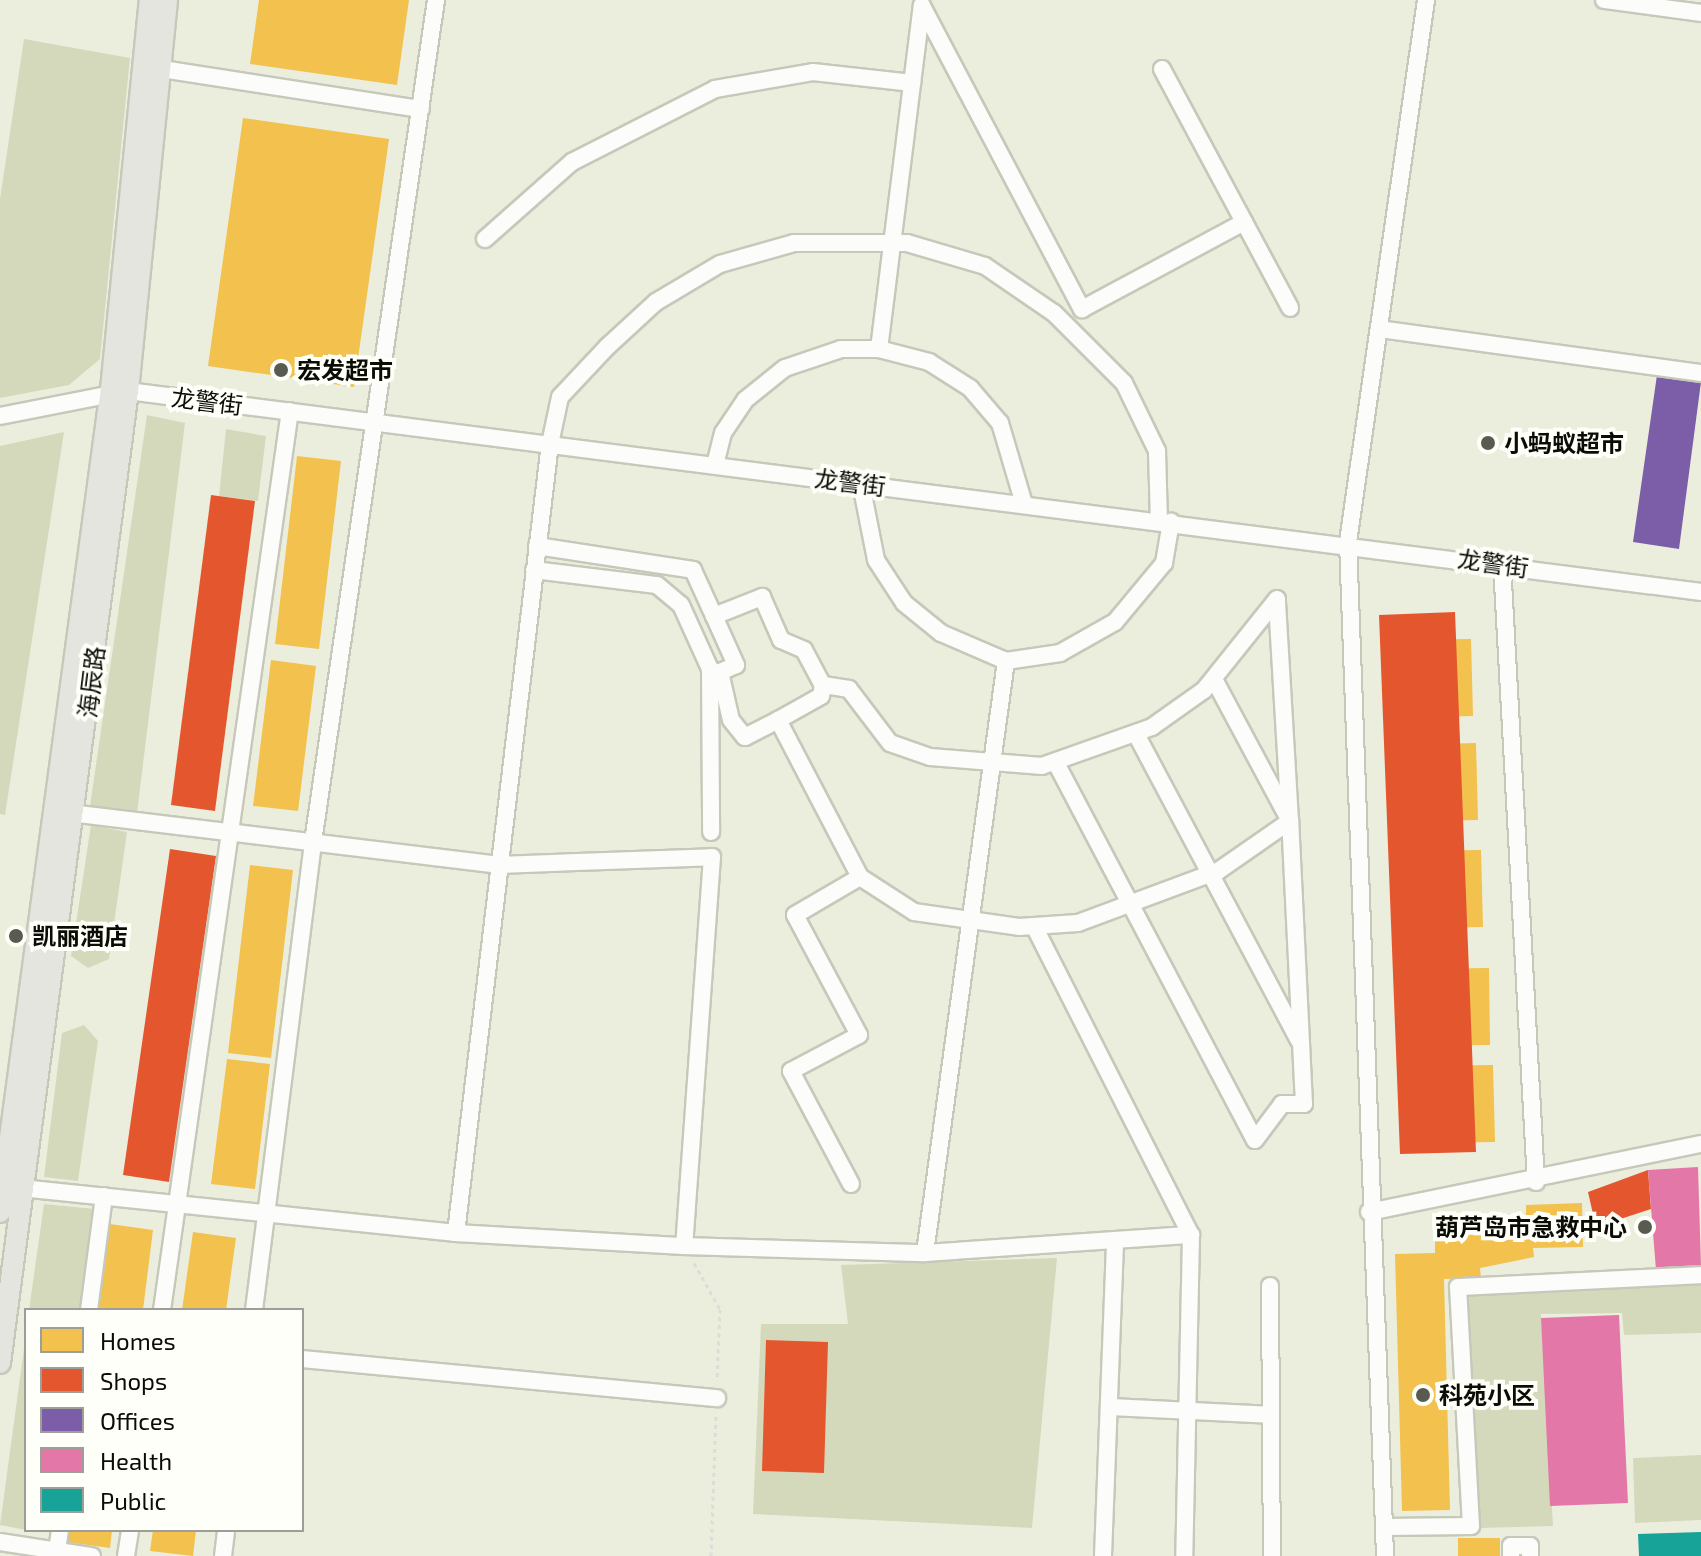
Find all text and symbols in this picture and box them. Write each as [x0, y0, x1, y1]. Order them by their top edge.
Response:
place label: 宏发超市 [297, 356, 393, 384]
marker: 宏发超市 [272, 361, 290, 379]
street label: 龙警街 [170, 382, 244, 420]
place label: 小蚂蚁超市 [1504, 429, 1624, 457]
marker: 小蚂蚁超市 [1479, 434, 1497, 452]
street label: 龙警街 [813, 463, 887, 501]
street label: 龙警街 [1455, 544, 1531, 582]
street label: 海辰路 [72, 645, 110, 719]
place label: 凯丽酒店 [32, 922, 128, 950]
marker: 凯丽酒店 [7, 927, 25, 945]
place label: 葫芦岛市急救中心 [1435, 1213, 1627, 1241]
marker: 葫芦岛市急救中心 [1634, 1216, 1656, 1238]
legend [24, 1308, 304, 1532]
text: Homes [100, 1326, 176, 1355]
text: Shops [100, 1366, 167, 1395]
place label: 科苑小区 [1439, 1381, 1535, 1409]
marker: 科苑小区 [1414, 1386, 1432, 1404]
text: Offices [100, 1406, 175, 1435]
text: Health [100, 1446, 172, 1475]
text: Public [100, 1486, 166, 1515]

